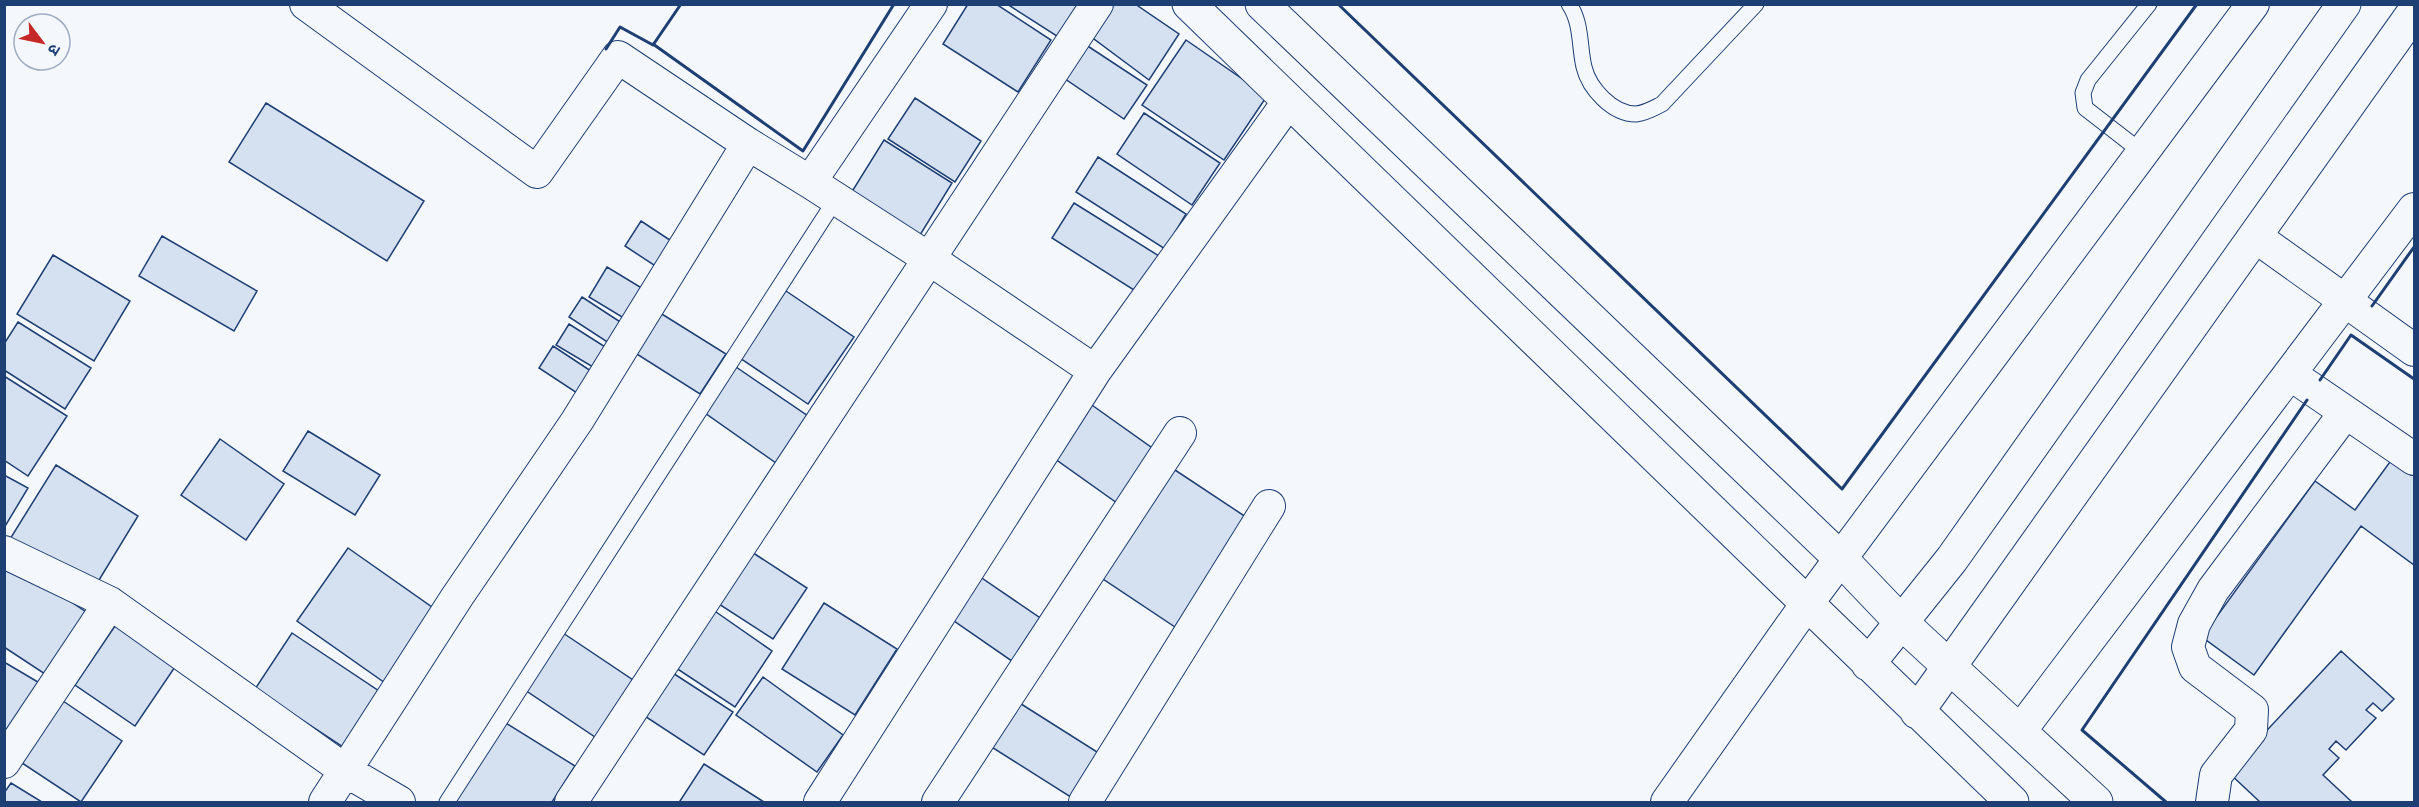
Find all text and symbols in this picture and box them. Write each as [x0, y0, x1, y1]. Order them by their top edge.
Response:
north arrow [12, 12, 72, 72]
text: उ [43, 40, 67, 60]

